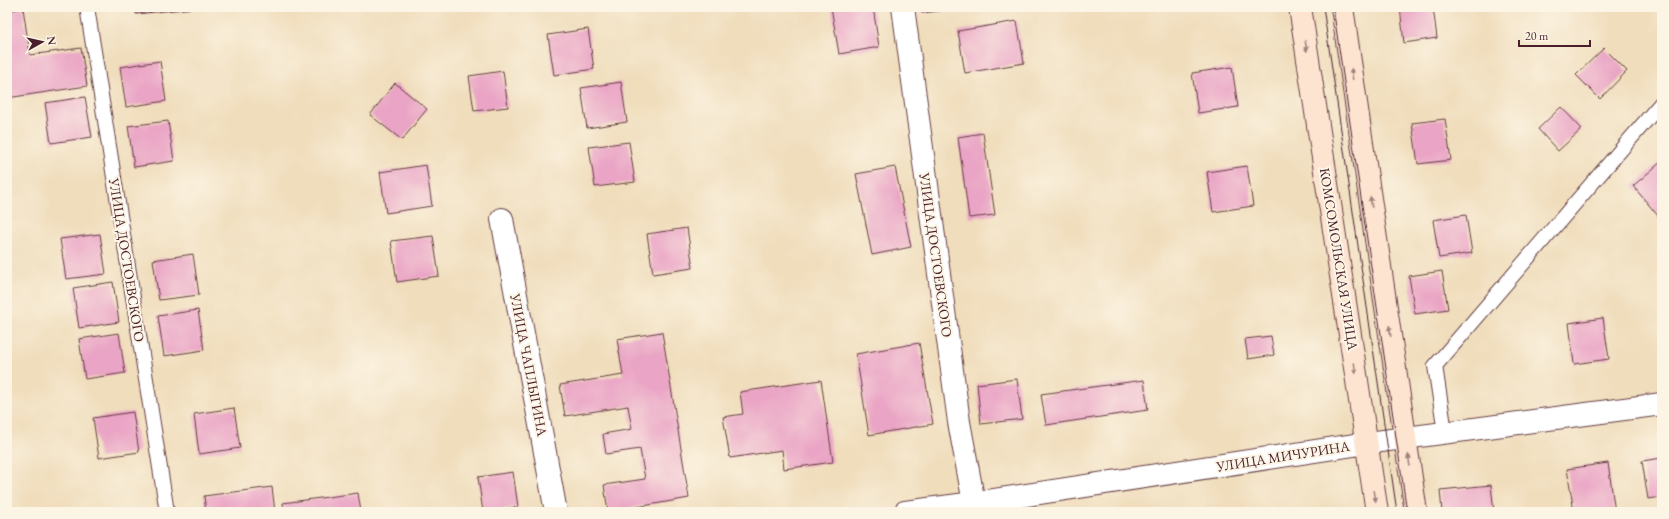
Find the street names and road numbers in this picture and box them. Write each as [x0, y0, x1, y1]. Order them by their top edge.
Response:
street label: КОМСОМОЛЬСКАЯ УЛИЦА [1316, 167, 1362, 352]
street label: УЛИЦА ДОСТОЕВСКОГО [915, 171, 956, 339]
street label: УЛИЦА ДОСТОЕВСКОГО [105, 176, 149, 344]
street label: УЛИЦА ЧАПЛЫГИНА [506, 291, 552, 438]
street label: УЛИЦА МИЧУРИНА [1214, 437, 1351, 476]

